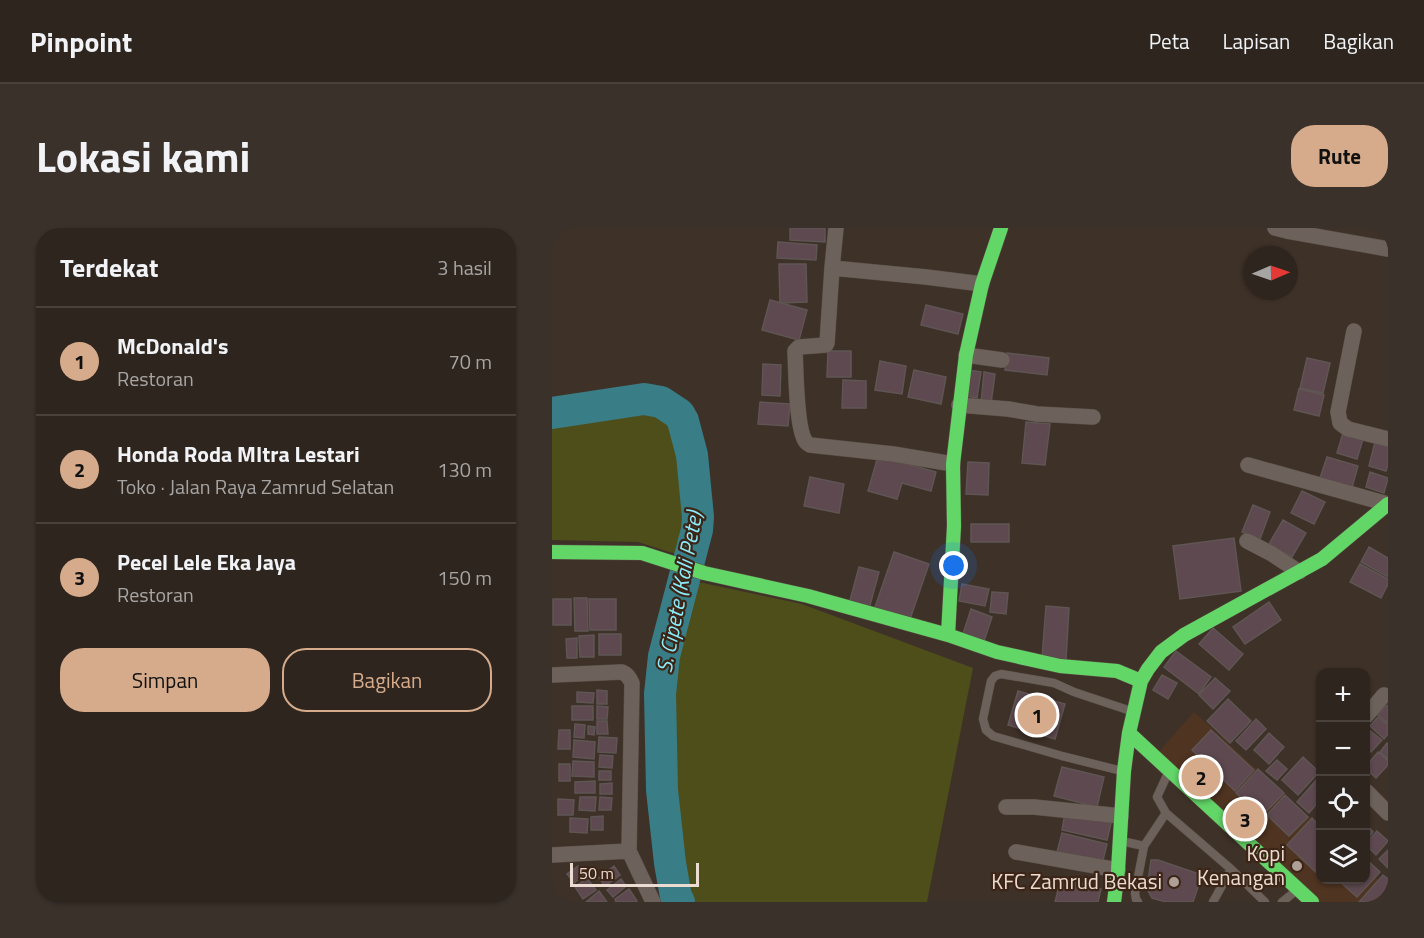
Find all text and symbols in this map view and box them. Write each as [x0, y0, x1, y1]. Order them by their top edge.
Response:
text: Pinpoint [30, 20, 132, 63]
text: Peta [1149, 25, 1190, 57]
text: Lapisan [1223, 25, 1290, 57]
text: Bagikan [1323, 25, 1394, 57]
text: Lokasi kami [36, 124, 250, 188]
button: Rute [1291, 125, 1388, 187]
north arrow [1244, 246, 1298, 300]
text: Terdekat [60, 248, 159, 287]
text: 3 hasil [437, 252, 492, 283]
text: McDonald's [117, 329, 228, 363]
text: 1 [74, 346, 85, 377]
text: 70 m [448, 346, 492, 377]
text: Restoran [117, 363, 194, 394]
text: Honda Roda MItra Lestari [117, 437, 360, 471]
text: 2 [74, 454, 85, 485]
text: 130 m [437, 454, 492, 485]
text: Toko · Jalan Raya Zamrud Selatan [117, 471, 394, 502]
water label: S. Cipete (Kali Pete) [647, 507, 712, 675]
text: Pecel Lele Eka Jaya [117, 545, 296, 579]
your location [939, 551, 968, 580]
text: 3 [74, 562, 85, 593]
text: 150 m [437, 562, 492, 593]
text: Restoran [117, 579, 194, 610]
button: Simpan [60, 648, 270, 712]
button: Bagikan [282, 648, 492, 712]
map controls [1316, 668, 1370, 884]
button: + [1316, 668, 1370, 722]
pin: 1 [1018, 692, 1056, 738]
button: − [1316, 722, 1370, 776]
pin: 2 [1182, 754, 1220, 800]
button: locate [1316, 776, 1370, 830]
pin: 3 [1226, 796, 1264, 842]
button: layers [1316, 830, 1370, 884]
place label: Kopi Kenangan [1197, 837, 1285, 893]
marker: Kopi Kenangan [1290, 859, 1304, 873]
scale bar [570, 860, 699, 888]
text: 50 m [579, 861, 614, 885]
place label: KFC Zamrud Bekasi [991, 865, 1162, 897]
marker: KFC Zamrud Bekasi [1167, 875, 1181, 889]

